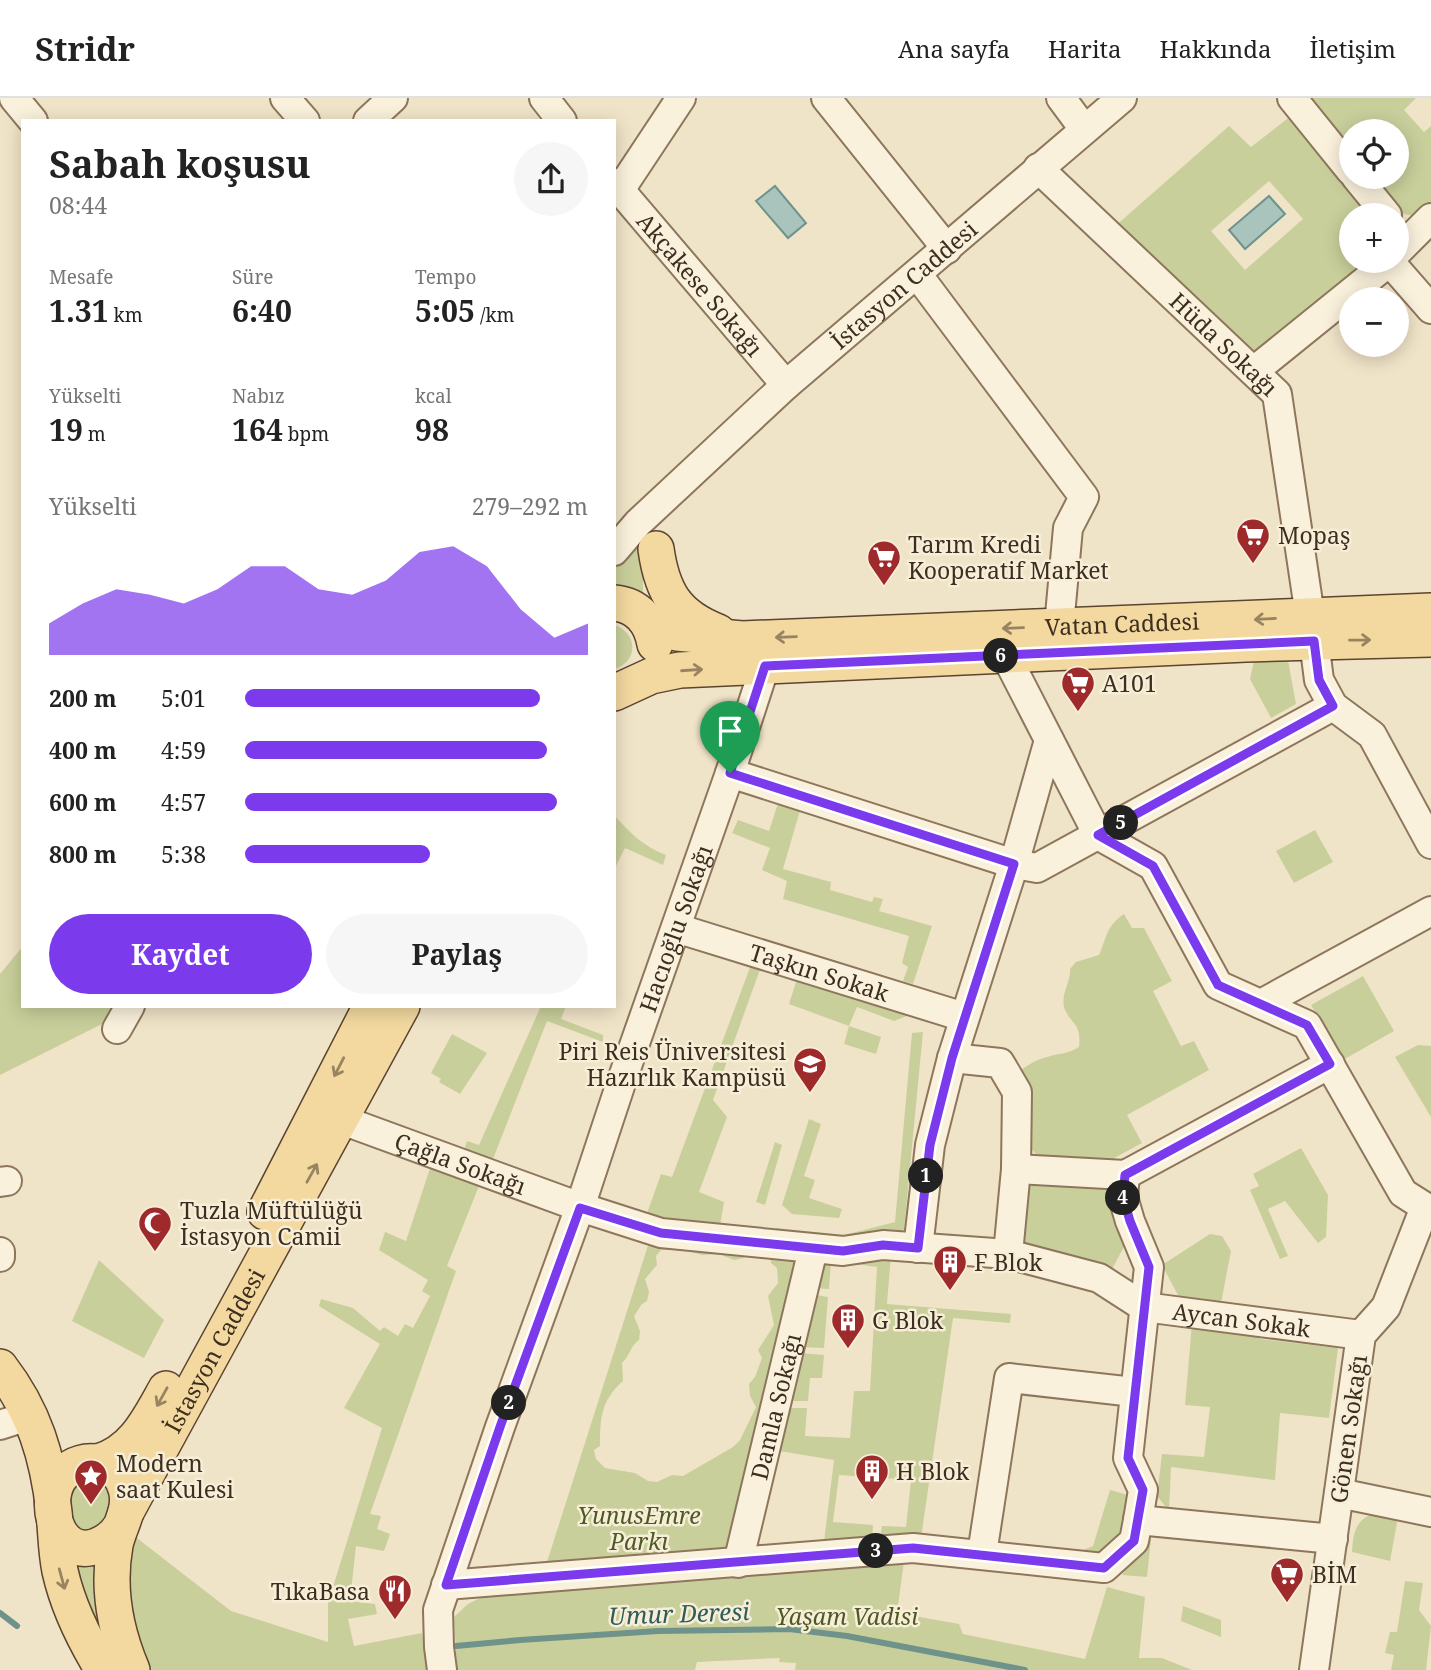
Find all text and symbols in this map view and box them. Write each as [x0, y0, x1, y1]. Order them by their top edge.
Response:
text: Stridr [35, 26, 135, 71]
text: Ana sayfa [898, 32, 1010, 65]
text: Harita [1048, 32, 1122, 65]
text: Hakkında [1160, 32, 1272, 65]
text: İletişim [1310, 32, 1396, 65]
map controls [1339, 119, 1409, 357]
button: locate [1339, 119, 1409, 189]
text: Sabah koşusu [49, 137, 311, 189]
button: share [514, 142, 588, 216]
text: 08:44 [49, 189, 107, 221]
button: + [1339, 203, 1409, 273]
street label: Akçakese Sokağı [630, 206, 771, 363]
street label: İstasyon Caddesi [824, 213, 984, 356]
text: Mesafe [49, 264, 113, 290]
text: Süre [232, 264, 274, 290]
text: Tempo [415, 264, 476, 290]
street label: Hüda Sokağı [1163, 285, 1286, 403]
button: − [1339, 287, 1409, 357]
text: 1.31 [49, 290, 109, 331]
text: 6:40 [232, 290, 292, 331]
text: 5:05 [415, 290, 475, 331]
text: km [109, 302, 143, 328]
text: /km [475, 302, 514, 328]
text: Yükselti [49, 383, 121, 409]
text: Nabız [232, 383, 285, 409]
text: kcal [415, 383, 452, 409]
text: 19 [49, 409, 83, 450]
text: 164 [232, 409, 283, 450]
text: 98 [415, 409, 449, 450]
text: m [83, 421, 106, 447]
text: bpm [283, 421, 329, 447]
text: Yükselti [49, 490, 137, 522]
text: 279–292 m [472, 490, 588, 522]
supermarket icon: Mopaş [1234, 516, 1272, 565]
place label: Mopaş [1278, 519, 1350, 551]
place label: Tarım Kredi Kooperatif Market [908, 528, 1109, 586]
supermarket icon: Tarım Kredi Kooperatif Market [865, 538, 903, 587]
street label: Vatan Caddesi [1044, 604, 1201, 643]
one-way arrow [1254, 612, 1277, 625]
one-way arrow [1002, 622, 1025, 635]
one-way arrow [775, 631, 798, 644]
one-way arrow [1348, 634, 1371, 647]
pin: 6 [984, 638, 1018, 674]
text: 6 [995, 642, 1006, 668]
one-way arrow [680, 663, 703, 676]
supermarket icon: A101 [1059, 664, 1097, 713]
place label: A101 [1102, 667, 1157, 699]
text: 200 m [49, 682, 117, 714]
text: 5:01 [161, 682, 206, 714]
pin [700, 701, 760, 773]
icon: arrive [711, 712, 749, 750]
text: 400 m [49, 734, 117, 766]
text: 4:59 [161, 734, 206, 766]
text: 600 m [49, 786, 117, 818]
text: 4:57 [161, 786, 206, 818]
pin: 5 [1104, 806, 1138, 840]
text: 5 [1115, 809, 1126, 835]
text: 800 m [49, 838, 117, 870]
text: 5:38 [161, 838, 206, 870]
street label: Hacıoğlu Sokağı [631, 840, 720, 1016]
button: Kaydet [49, 914, 312, 994]
button: Paylaş [326, 914, 588, 994]
street label: Taşkın Sokak [746, 936, 893, 1009]
place label: Piri Reis Üniversitesi Hazırlık Kampüsü [558, 1035, 787, 1093]
school or university icon: Piri Reis Üniversitesi Hazırlık Kampüsü [791, 1045, 829, 1094]
one-way arrow [332, 1056, 346, 1077]
street label: Çağla Sokağı [390, 1125, 531, 1202]
pin: 1 [908, 1158, 944, 1194]
text: 1 [920, 1162, 931, 1188]
one-way arrow [306, 1163, 319, 1184]
pin: 4 [1106, 1180, 1140, 1216]
text: 4 [1117, 1184, 1128, 1210]
place label: Tuzla Müftülüğü İstasyon Camii [180, 1194, 363, 1252]
mosque icon: Tuzla Müftülüğü İstasyon Camii [136, 1204, 174, 1253]
building icon: F Blok [931, 1243, 969, 1292]
place label: F Blok [974, 1246, 1043, 1278]
street label: İstasyon Caddesi [156, 1262, 272, 1438]
street label: Aycan Sokak [1170, 1295, 1313, 1344]
building icon: G Blok [829, 1301, 867, 1350]
place label: G Blok [872, 1304, 944, 1336]
street label: Damla Sokağı [742, 1329, 808, 1483]
street label: Gönen Sokağı [1322, 1352, 1374, 1505]
one-way arrow [155, 1386, 169, 1406]
pin: 2 [491, 1386, 526, 1420]
text: 2 [503, 1389, 514, 1415]
place label: Modern saat Kulesi [116, 1447, 234, 1505]
building icon: H Blok [853, 1452, 891, 1501]
place label: H Blok [896, 1455, 970, 1487]
place icon: Modern saat Kulesi [72, 1457, 110, 1506]
park label: YunusEmre Parkı [578, 1499, 700, 1557]
pin: 3 [858, 1534, 894, 1568]
text: 3 [870, 1537, 881, 1563]
supermarket icon: BİM [1268, 1555, 1306, 1604]
place label: BİM [1312, 1558, 1357, 1590]
one-way arrow [57, 1568, 70, 1590]
restaurant icon: TıkaBasa [376, 1572, 414, 1621]
place label: TıkaBasa [271, 1575, 370, 1607]
water label: Umur Deresi [608, 1594, 750, 1632]
park label: Yaşam Vadisi [776, 1600, 918, 1632]

